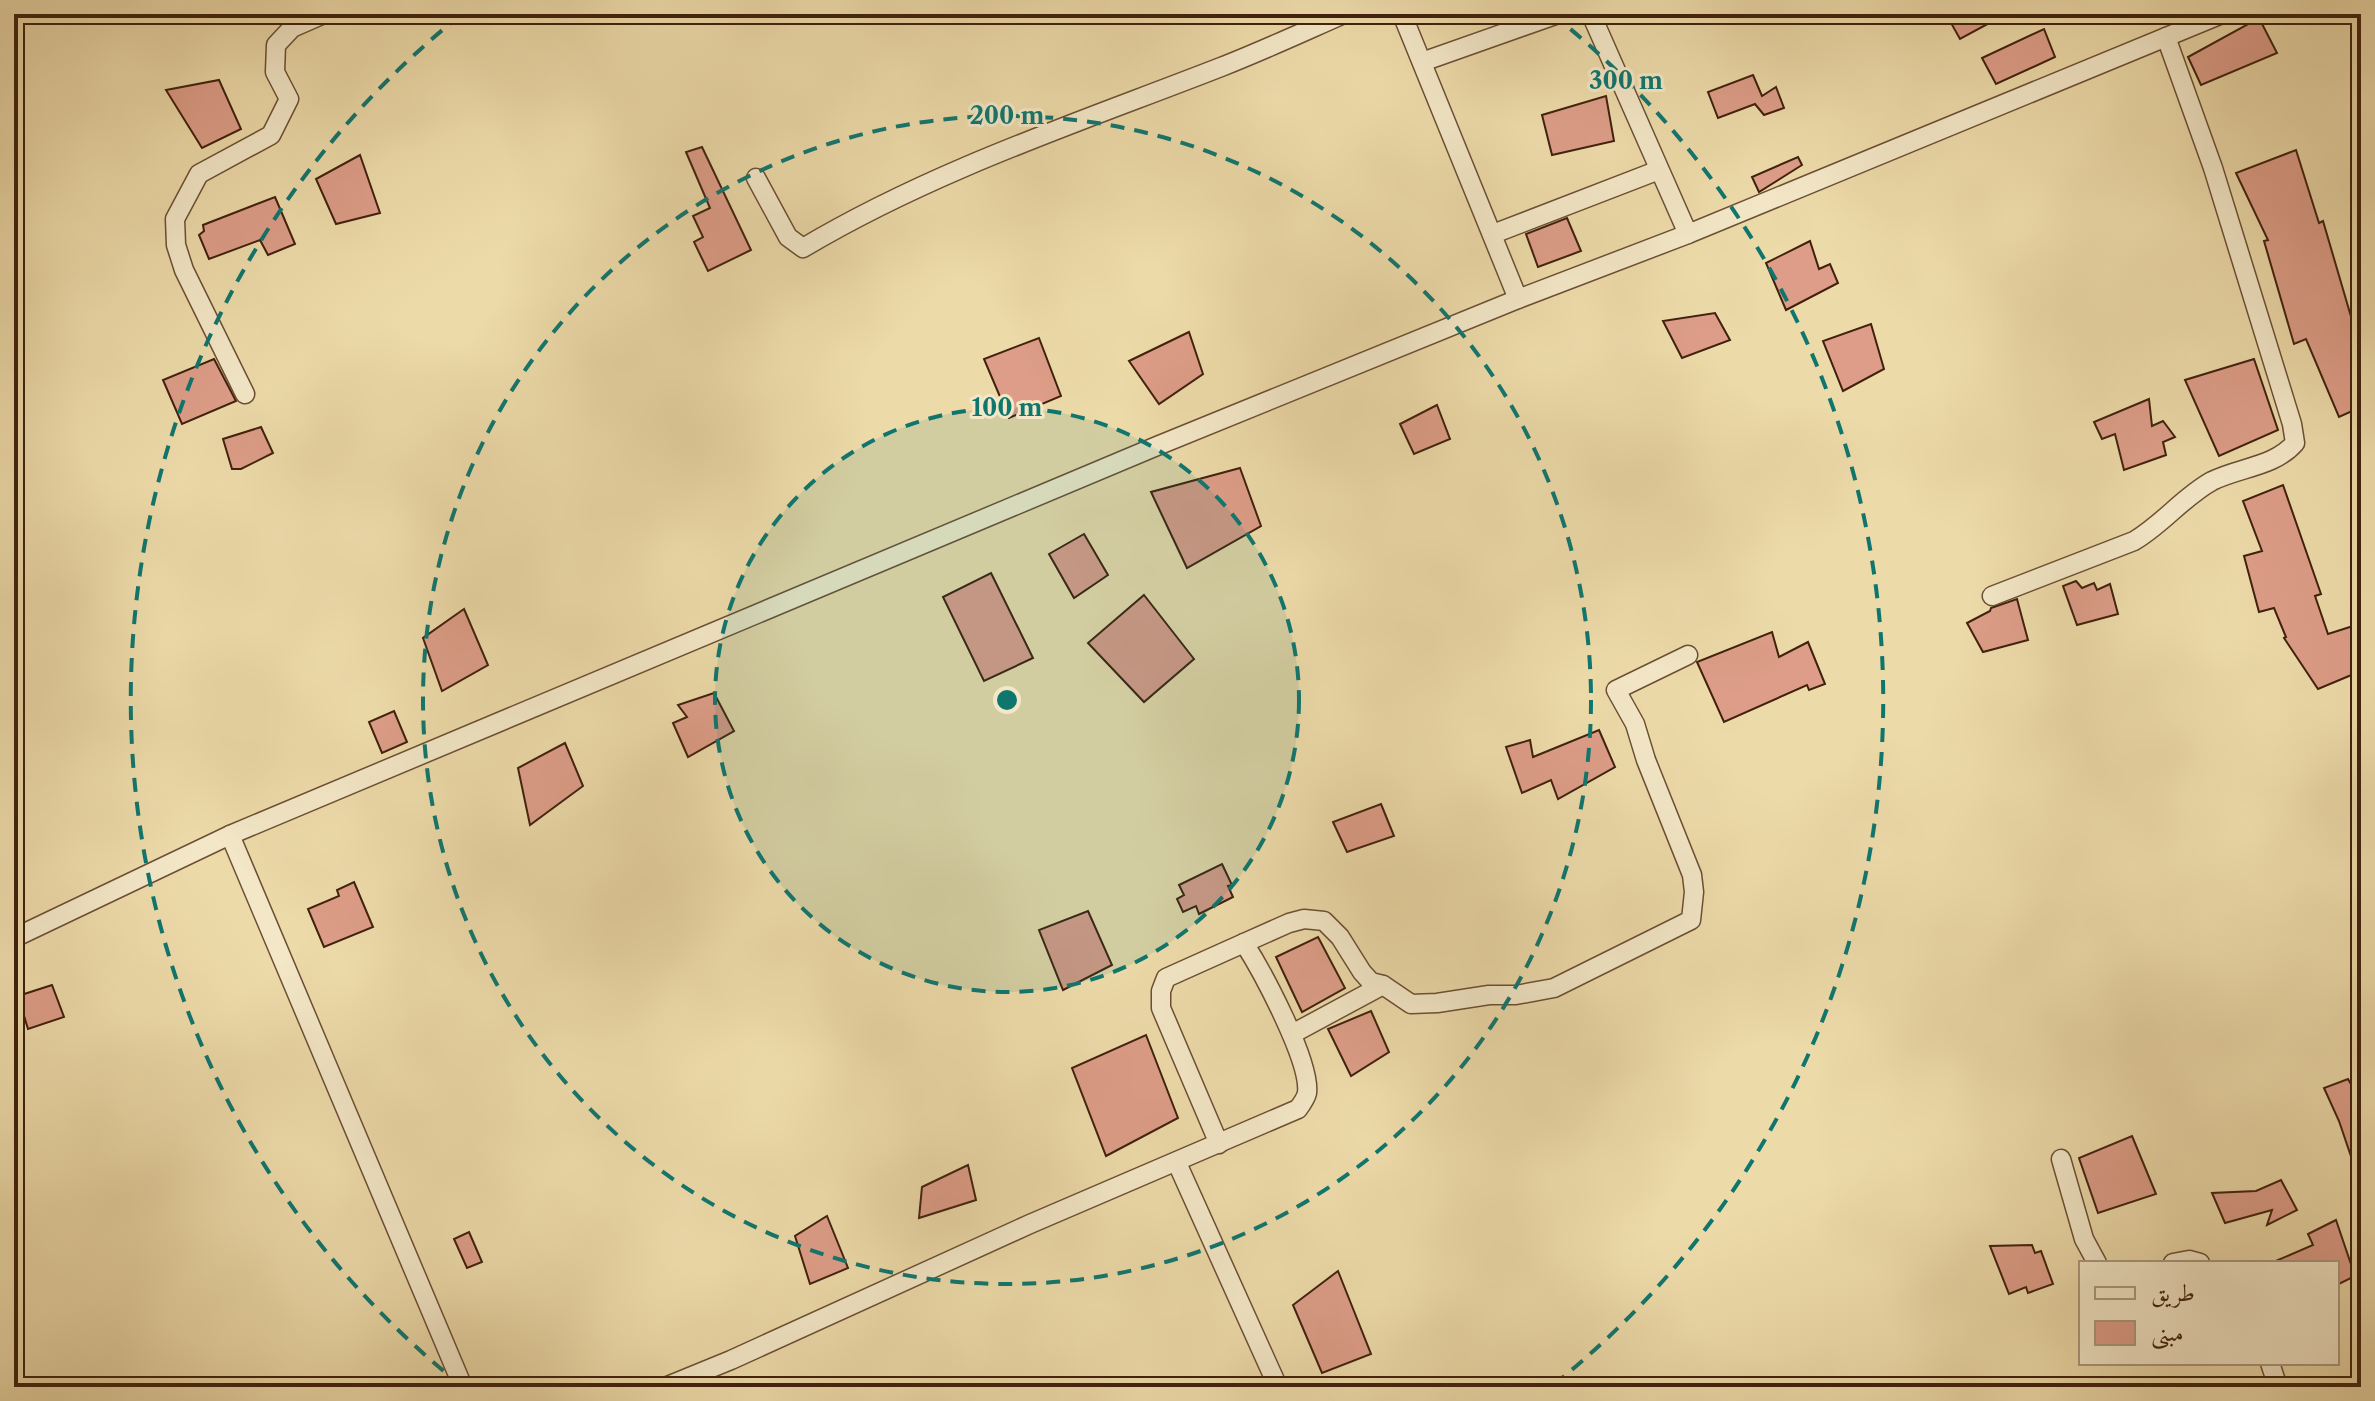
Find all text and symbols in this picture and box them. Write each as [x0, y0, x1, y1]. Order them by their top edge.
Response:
text: 300 m [1589, 66, 1663, 95]
text: 200 m [970, 101, 1044, 130]
text: 100 m [971, 393, 1043, 422]
centre of rings [993, 686, 1021, 714]
legend [2079, 1261, 2339, 1365]
text: طريق [2151, 1278, 2195, 1308]
text: مبنى [2151, 1318, 2184, 1350]

